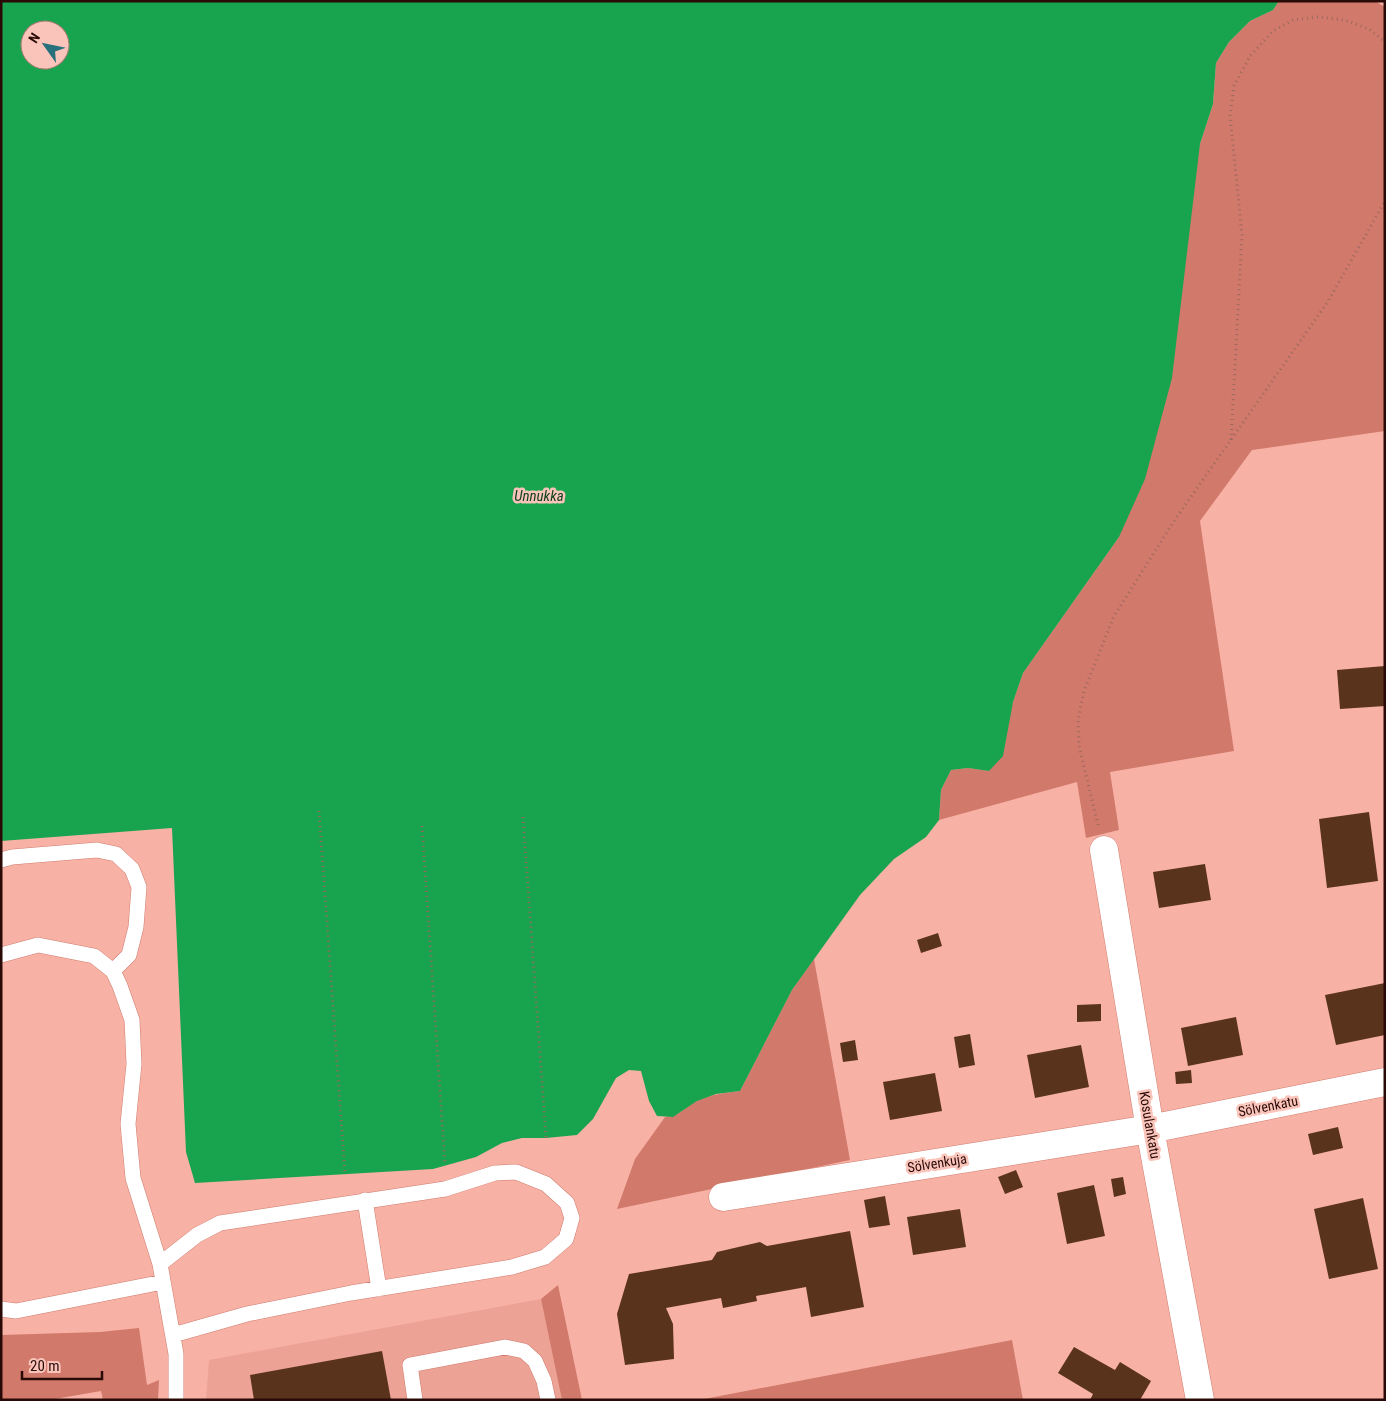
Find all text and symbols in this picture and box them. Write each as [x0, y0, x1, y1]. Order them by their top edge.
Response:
north arrow [20, 20, 70, 70]
text: N [25, 30, 43, 46]
water label: Unnukka [514, 487, 564, 505]
street label: Kosulankatu [1136, 1090, 1164, 1160]
street label: Sölvenkatu [1237, 1092, 1299, 1120]
street label: Sölvenkuja [906, 1150, 968, 1176]
scale bar [22, 1348, 102, 1380]
text: 20 m [30, 1357, 60, 1375]

